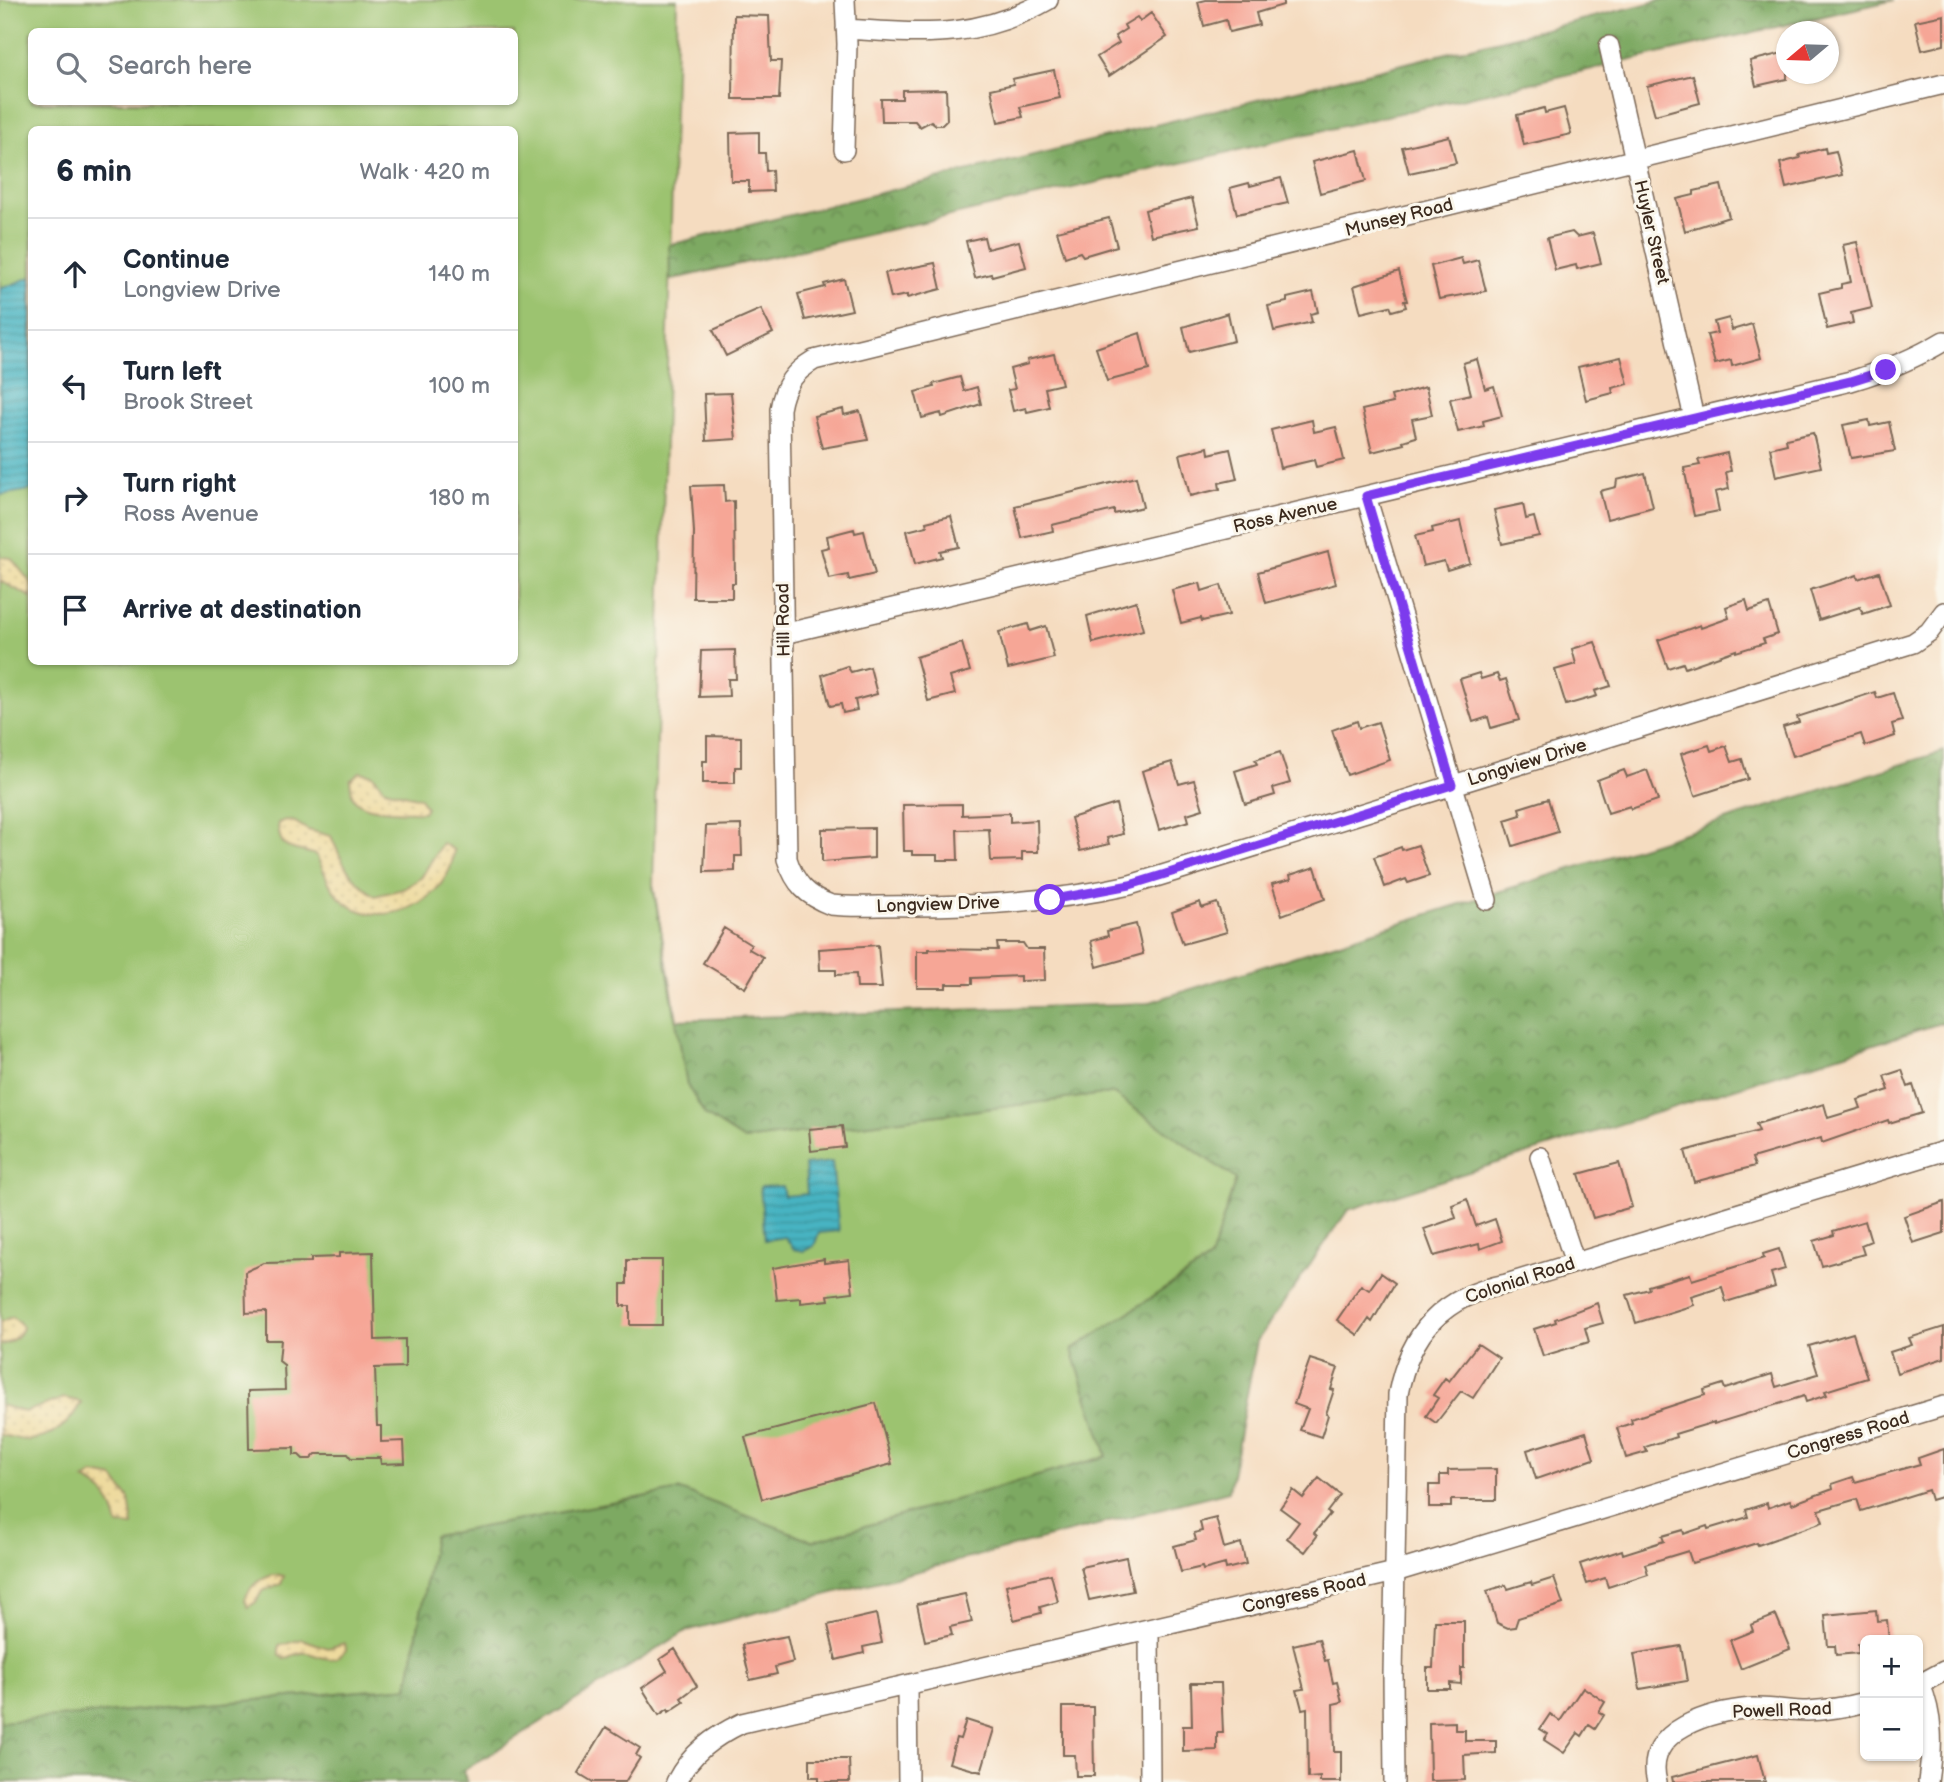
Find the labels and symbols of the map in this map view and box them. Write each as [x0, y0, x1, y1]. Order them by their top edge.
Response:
north arrow [1776, 21, 1839, 84]
street label: Huyler Street [1629, 178, 1674, 287]
street label: Munsey Road [1343, 194, 1455, 241]
route end [1870, 354, 1901, 385]
street label: Ross Avenue [1231, 493, 1339, 538]
street label: Hill Road [772, 583, 795, 657]
street label: Longview Drive [1465, 734, 1590, 791]
route start [1034, 884, 1065, 915]
street label: Longview Drive [876, 892, 1000, 917]
street label: Colonial Road [1463, 1253, 1578, 1308]
street label: Congress Road [1785, 1407, 1912, 1464]
street label: Congress Road [1240, 1569, 1368, 1618]
street label: Powell Road [1732, 1698, 1832, 1723]

